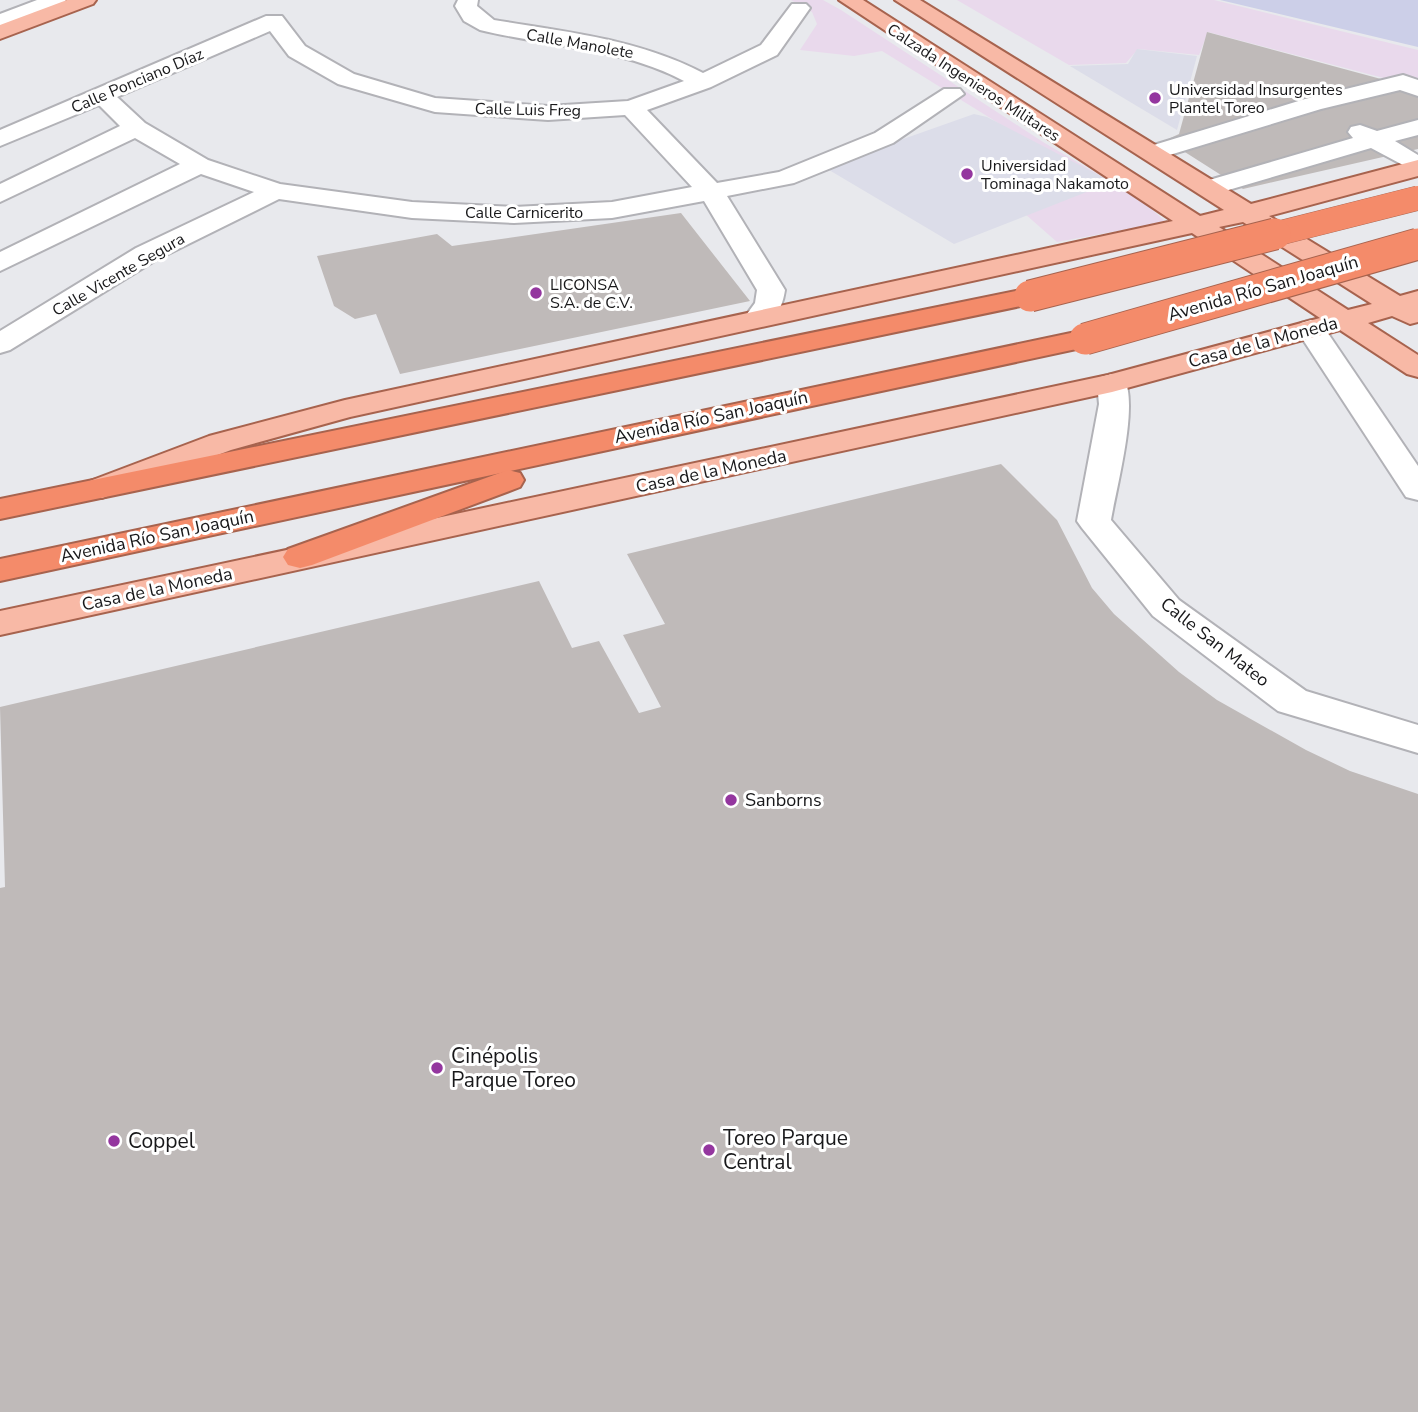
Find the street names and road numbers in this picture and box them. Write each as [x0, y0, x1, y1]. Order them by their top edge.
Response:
street label: Calzada Ingenieros Militares [883, 19, 1064, 147]
street label: Calle Manolete [525, 24, 635, 64]
street label: Calle Ponciano Díaz [68, 43, 207, 119]
street label: Calle Luis Freg [475, 98, 581, 122]
street label: Calle Carnicerito [465, 202, 583, 224]
street label: Calle Vicente Segura [48, 228, 189, 322]
street label: Avenida Río San Joaquín [1165, 249, 1361, 327]
street label: Casa de la Moneda [1186, 311, 1340, 373]
street label: Avenida Río San Joaquín [612, 385, 810, 449]
street label: Casa de la Moneda [633, 443, 789, 499]
street label: Avenida Río San Joaquín [58, 504, 256, 568]
street label: Casa de la Moneda [79, 561, 235, 617]
street label: Calle San Mateo [1155, 592, 1275, 692]

